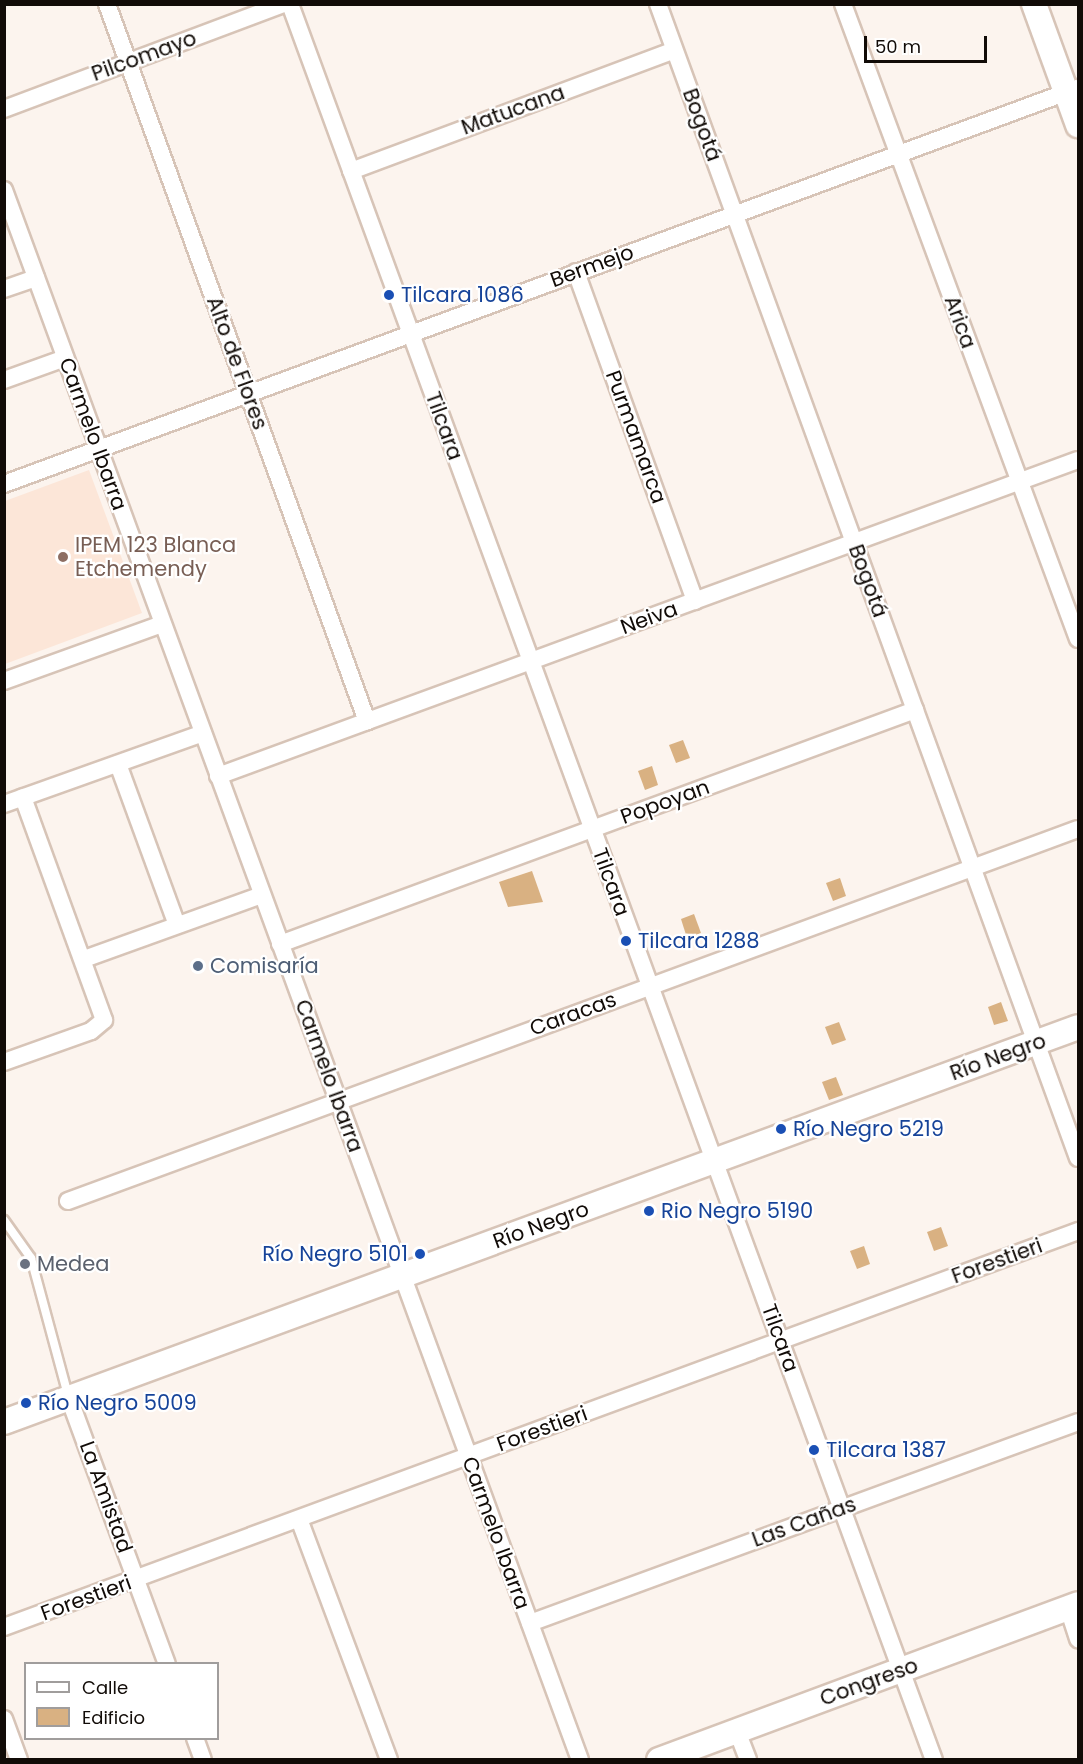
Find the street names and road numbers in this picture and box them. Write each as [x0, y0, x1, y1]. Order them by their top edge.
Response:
street label: Pilcomayo [88, 25, 200, 87]
street label: Matucana [458, 80, 568, 140]
street label: Bogotá [677, 85, 727, 165]
street label: Bermejo [547, 239, 637, 293]
street label: Arica [939, 292, 981, 352]
street label: Alto de Flores [201, 293, 273, 433]
street label: Carmelo Ibarra [54, 354, 132, 514]
street label: Purmamarca [600, 367, 672, 507]
street label: Tilcara [420, 388, 468, 464]
street label: Bogotá [843, 541, 893, 621]
street label: Neiva [617, 596, 681, 640]
street label: Popoyan [617, 774, 713, 830]
street label: Tilcara [587, 844, 635, 920]
street label: Caracas [526, 987, 620, 1041]
street label: Carmelo Ibarra [290, 996, 368, 1156]
street label: Río Negro [947, 1028, 1049, 1086]
street label: Río Negro [490, 1196, 592, 1254]
street label: Forestieri [948, 1233, 1046, 1289]
street label: Tilcara [756, 1300, 804, 1376]
street label: Forestieri [493, 1401, 591, 1457]
street label: La Amistad [74, 1438, 138, 1556]
street label: Carmelo Ibarra [457, 1453, 535, 1613]
street label: Las Cañas [749, 1492, 859, 1552]
street label: Forestieri [37, 1570, 135, 1626]
street label: Congreso [817, 1653, 921, 1711]

